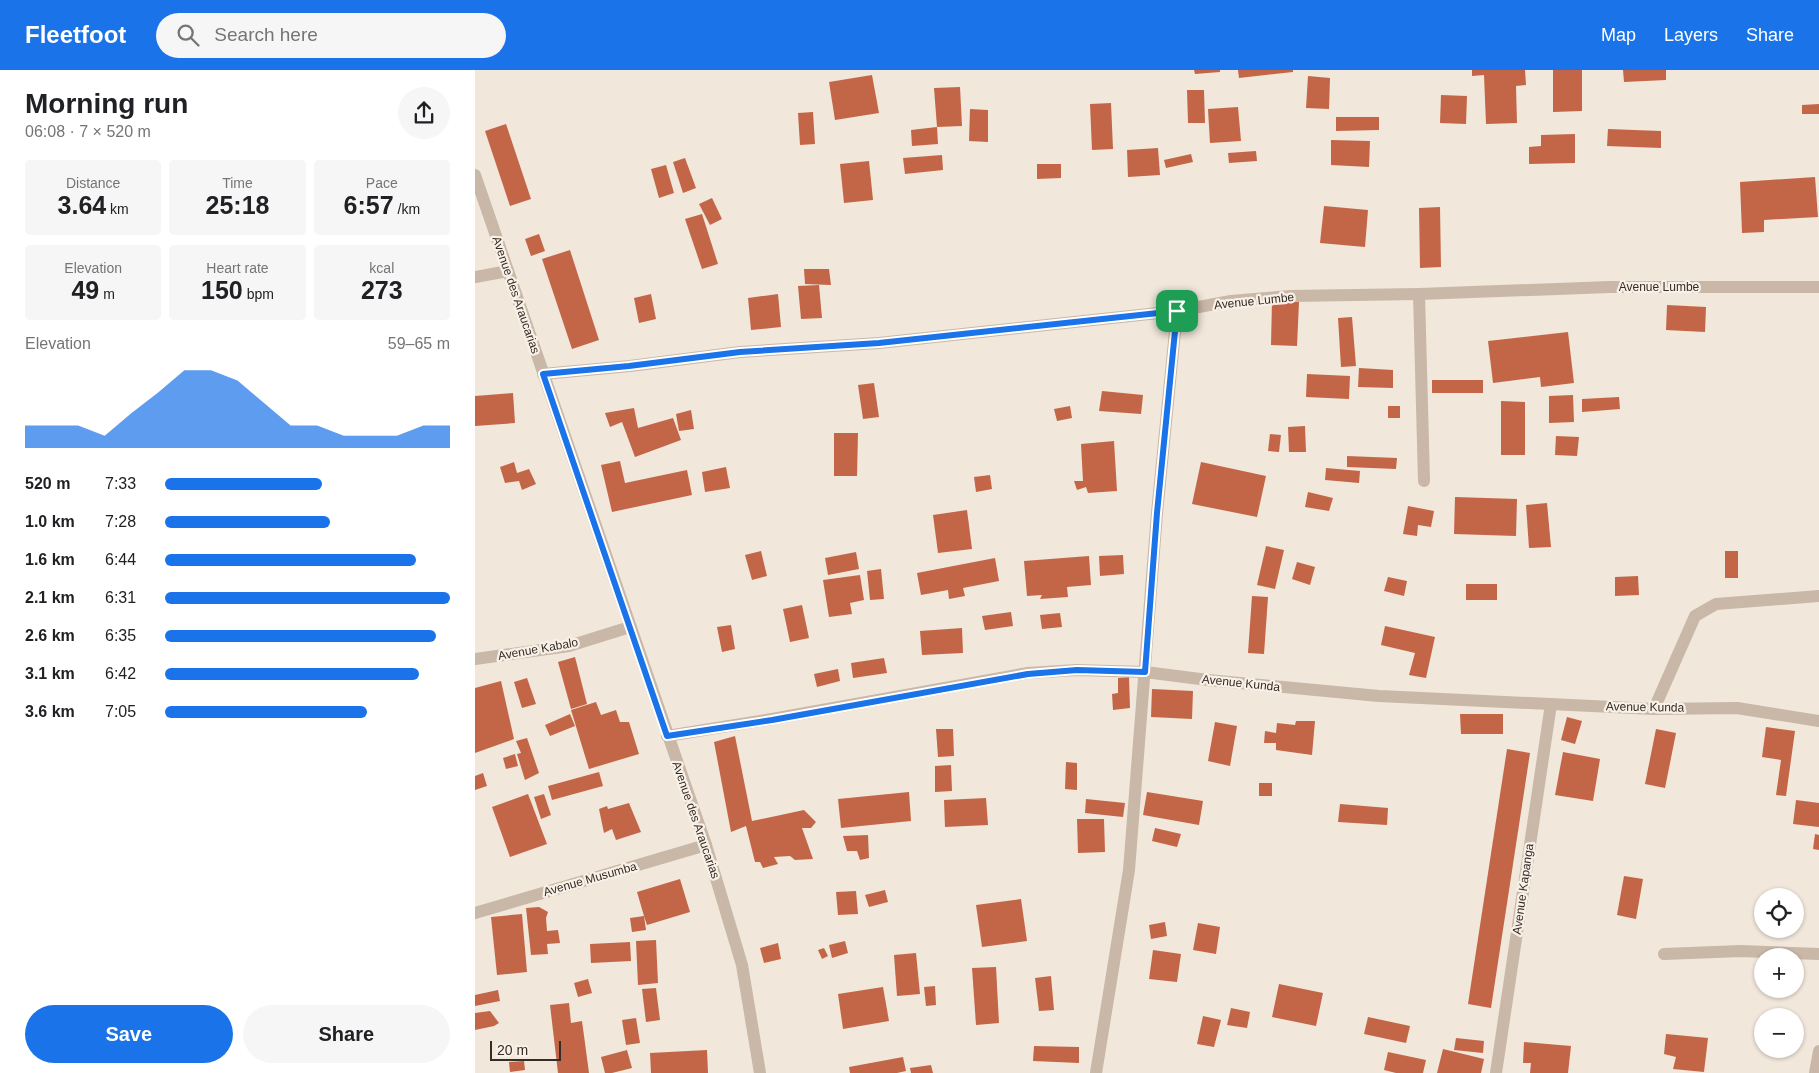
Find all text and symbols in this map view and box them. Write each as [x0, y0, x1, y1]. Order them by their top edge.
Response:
search box [156, 13, 506, 58]
text: Fleetfoot [25, 21, 126, 48]
icon: search [174, 21, 202, 49]
text: Search here [214, 24, 318, 45]
text: Map [1601, 25, 1636, 45]
text: Layers [1664, 25, 1718, 45]
text: Share [1746, 25, 1794, 45]
button: share [398, 87, 450, 139]
text: Morning run [25, 88, 188, 119]
text: 06:08 · 7 × 520 m [25, 123, 151, 140]
text: Distance [66, 175, 120, 191]
text: Time [222, 175, 253, 191]
text: Pace [366, 175, 398, 191]
text: 3.64 [58, 191, 106, 219]
text: 25:18 [206, 191, 269, 219]
text: 6:57 [344, 191, 394, 219]
text: km [106, 201, 129, 217]
text: /km [394, 201, 420, 217]
street label: Avenue des Araucarias [489, 234, 543, 356]
text: Elevation [64, 260, 122, 276]
text: Heart rate [206, 260, 269, 276]
text: kcal [369, 260, 394, 276]
text: 49 [71, 276, 99, 304]
text: 150 [201, 276, 243, 304]
text: 273 [361, 276, 403, 304]
street label: Avenue Lumbe [1619, 280, 1700, 294]
text: m [99, 286, 115, 302]
text: bpm [243, 286, 274, 302]
pin [1156, 290, 1198, 332]
street label: Avenue Lumbe [1213, 290, 1295, 312]
icon: arrive [1163, 297, 1191, 325]
text: Elevation [25, 335, 91, 352]
text: 59–65 m [388, 335, 450, 352]
text: 520 m [25, 475, 70, 492]
text: 7:33 [105, 475, 136, 492]
text: 1.0 km [25, 513, 75, 530]
text: 7:28 [105, 513, 136, 530]
text: 1.6 km [25, 551, 75, 568]
text: 6:44 [105, 551, 136, 568]
text: 2.1 km [25, 589, 75, 606]
text: 6:31 [105, 589, 136, 606]
text: 2.6 km [25, 627, 75, 644]
text: 6:35 [105, 627, 136, 644]
street label: Avenue Kabalo [497, 635, 580, 663]
text: 3.1 km [25, 665, 75, 682]
text: 6:42 [105, 665, 136, 682]
street label: Avenue Kunda [1201, 672, 1281, 694]
street label: Avenue Kunda [1606, 699, 1685, 715]
text: 3.6 km [25, 703, 75, 720]
text: 7:05 [105, 703, 136, 720]
street label: Avenue des Araucarias [669, 759, 723, 881]
street label: Avenue Kapanga [1510, 842, 1536, 935]
street label: Avenue Musumba [542, 859, 639, 899]
map controls [1754, 888, 1804, 1058]
button: locate [1754, 888, 1804, 938]
button: + [1754, 948, 1804, 998]
button: Save [25, 1005, 233, 1063]
button: Share [243, 1005, 450, 1063]
button: − [1754, 1008, 1804, 1058]
scale bar [490, 1038, 561, 1061]
text: 20 m [497, 1042, 528, 1058]

